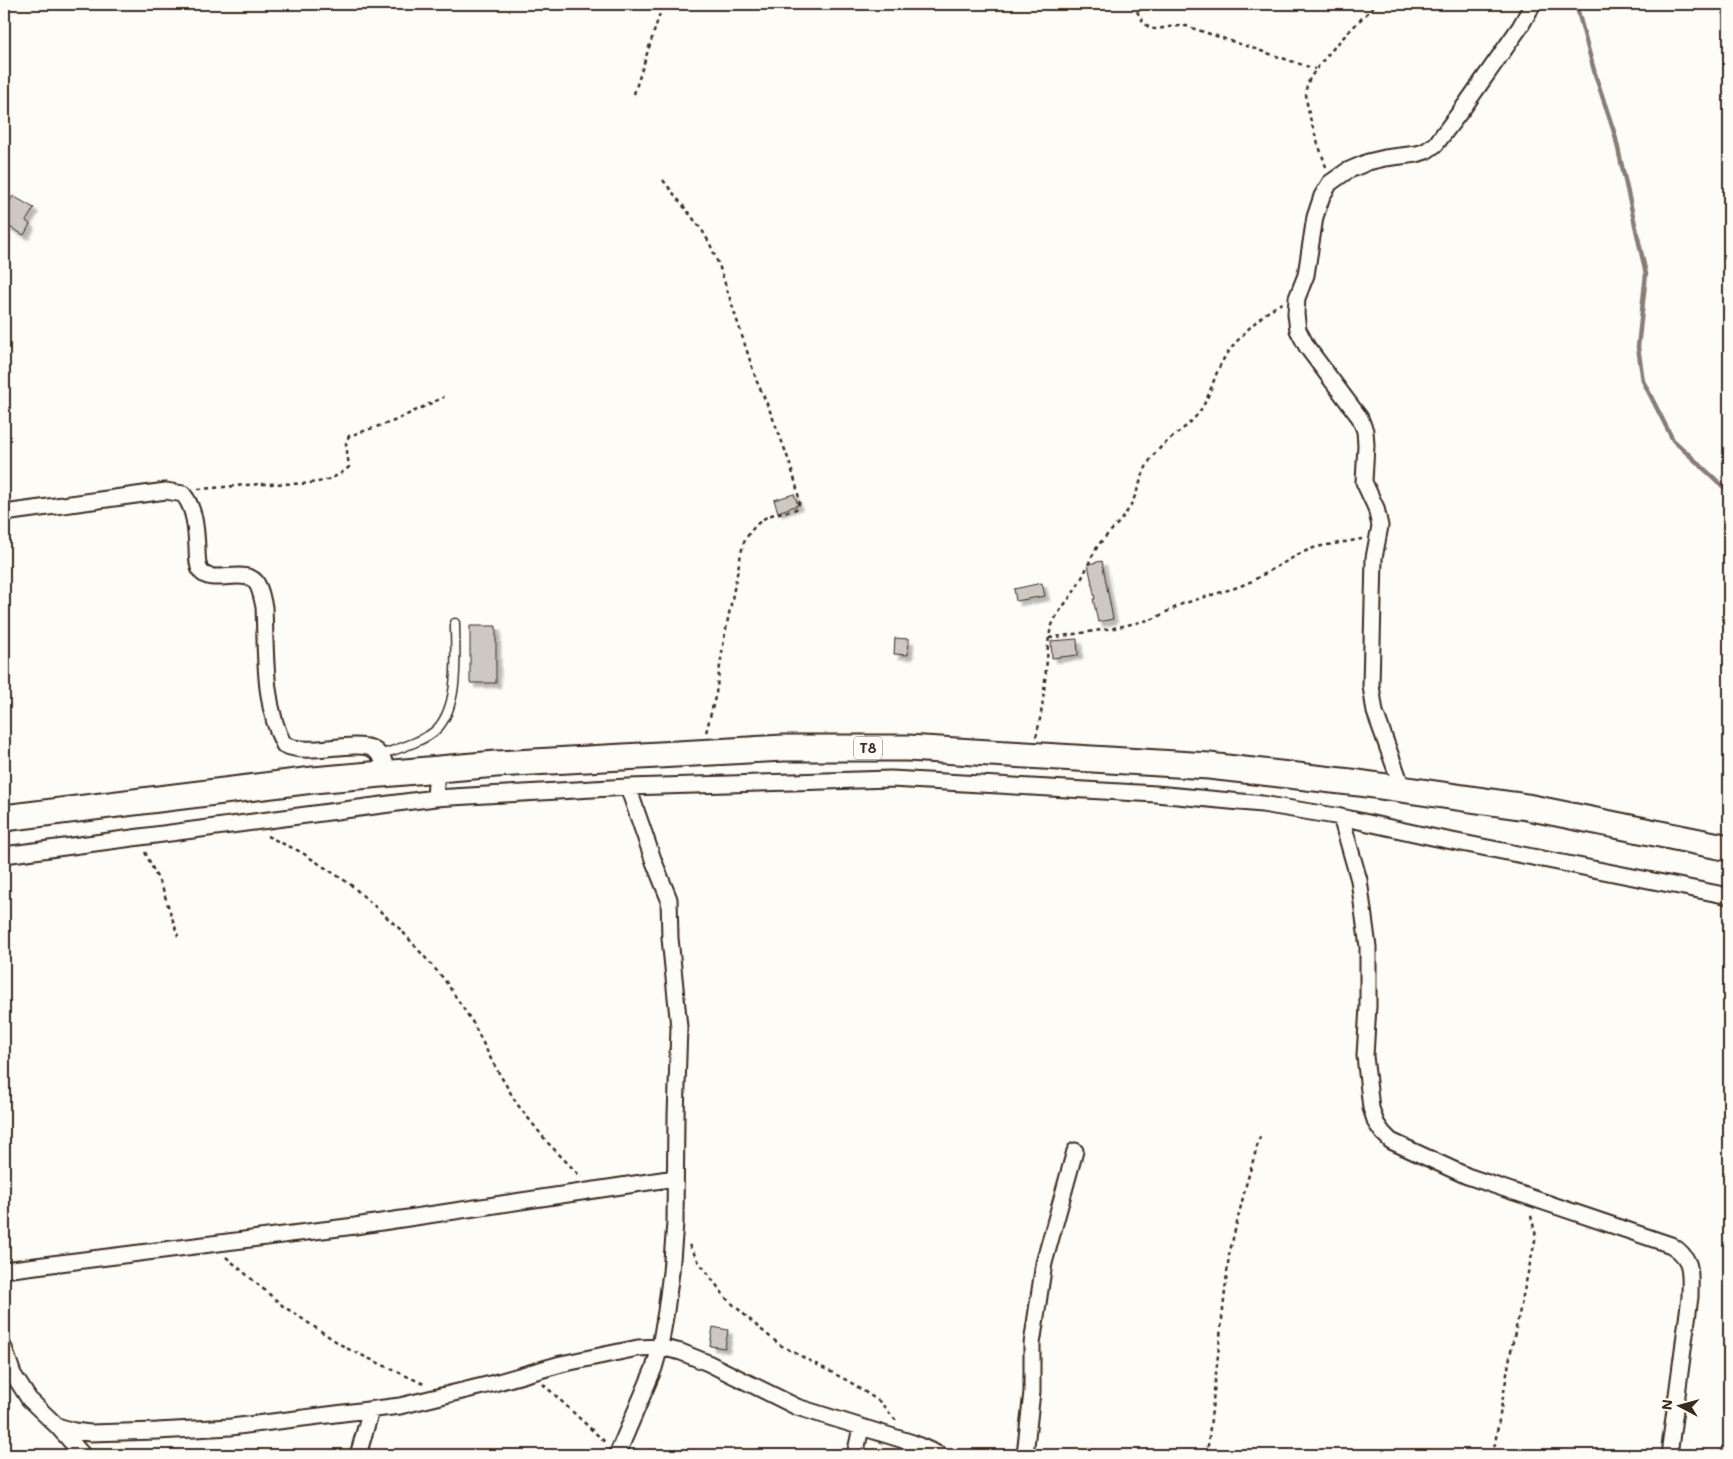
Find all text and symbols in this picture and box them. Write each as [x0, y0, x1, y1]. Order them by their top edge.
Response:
road number: T8 [854, 736, 882, 760]
north arrow [1656, 1382, 1706, 1432]
text: N [1657, 1398, 1677, 1411]

